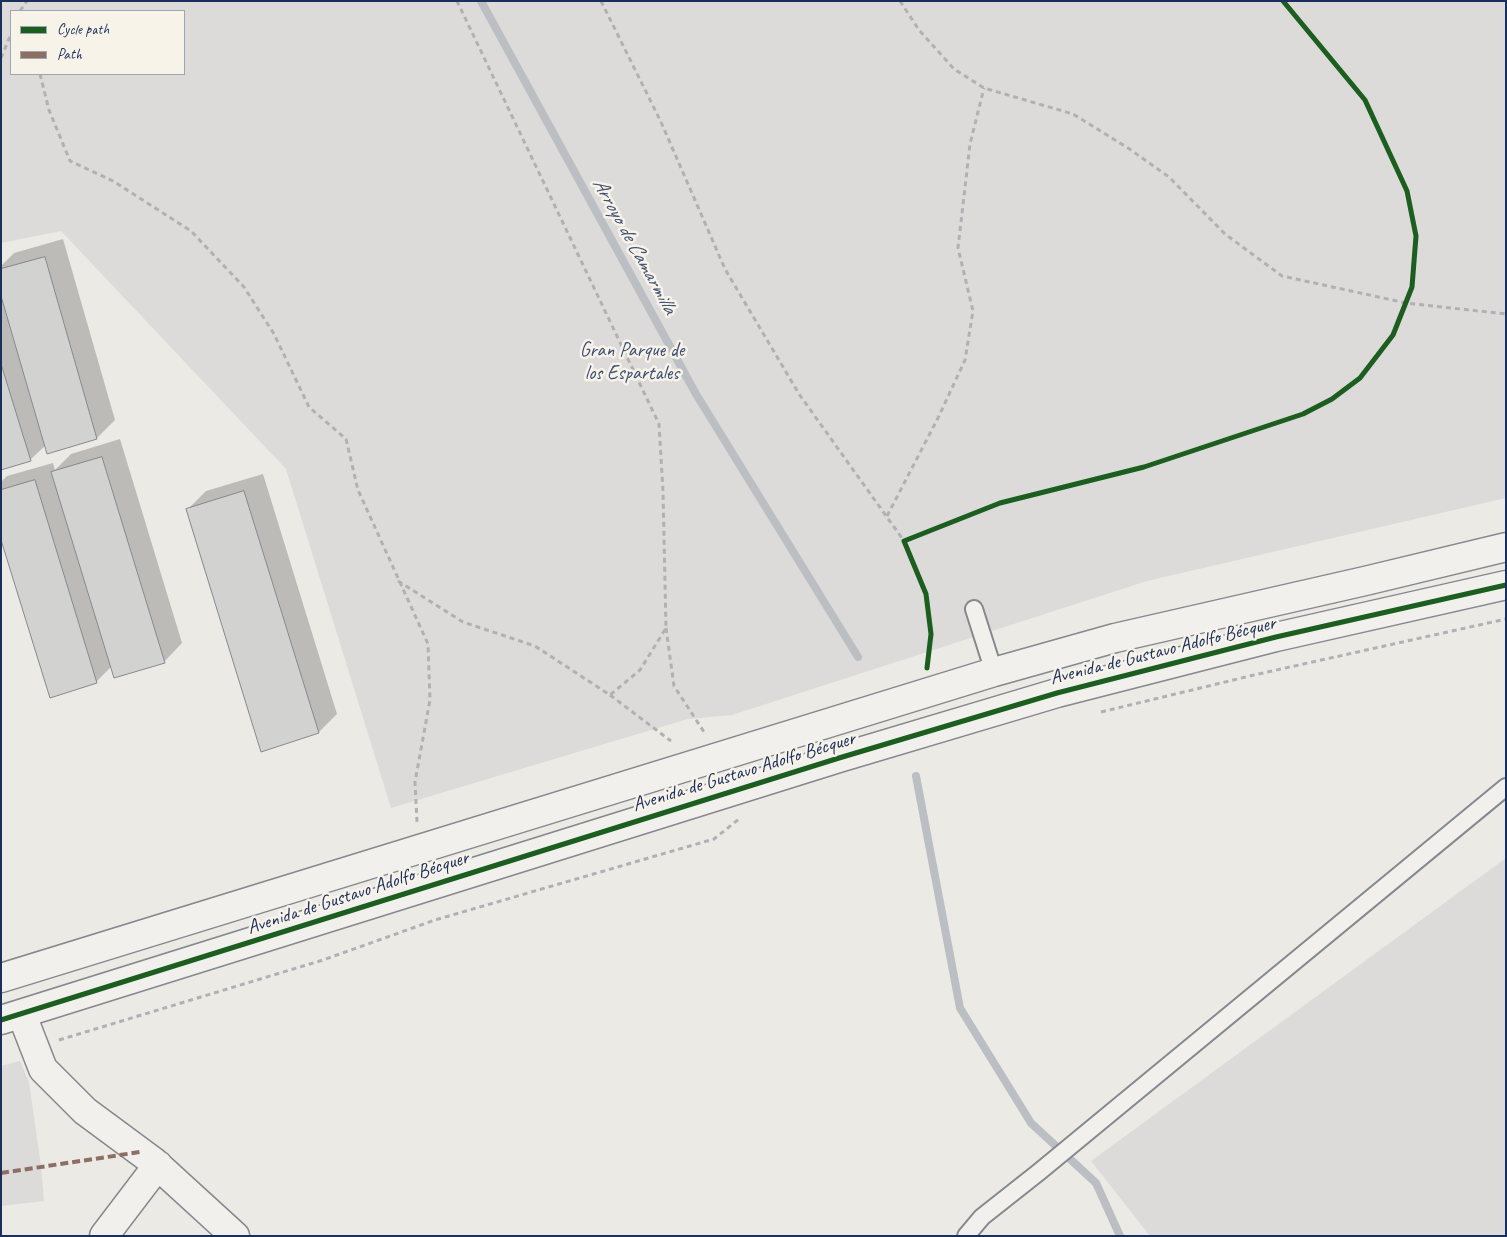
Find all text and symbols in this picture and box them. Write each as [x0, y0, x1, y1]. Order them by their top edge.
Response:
legend [10, 10, 185, 75]
text: Cycle path [57, 20, 109, 39]
text: Path [57, 45, 82, 64]
water label: Arroyo de Camarmilla [586, 174, 682, 318]
park label: Gran Parque de los Espartales [580, 339, 684, 386]
street label: Avenida de Gustavo Adolfo Bécquer [1048, 611, 1278, 691]
street label: Avenida de Gustavo Adolfo Bécquer [630, 727, 858, 817]
street label: Avenida de Gustavo Adolfo Bécquer [244, 846, 472, 940]

